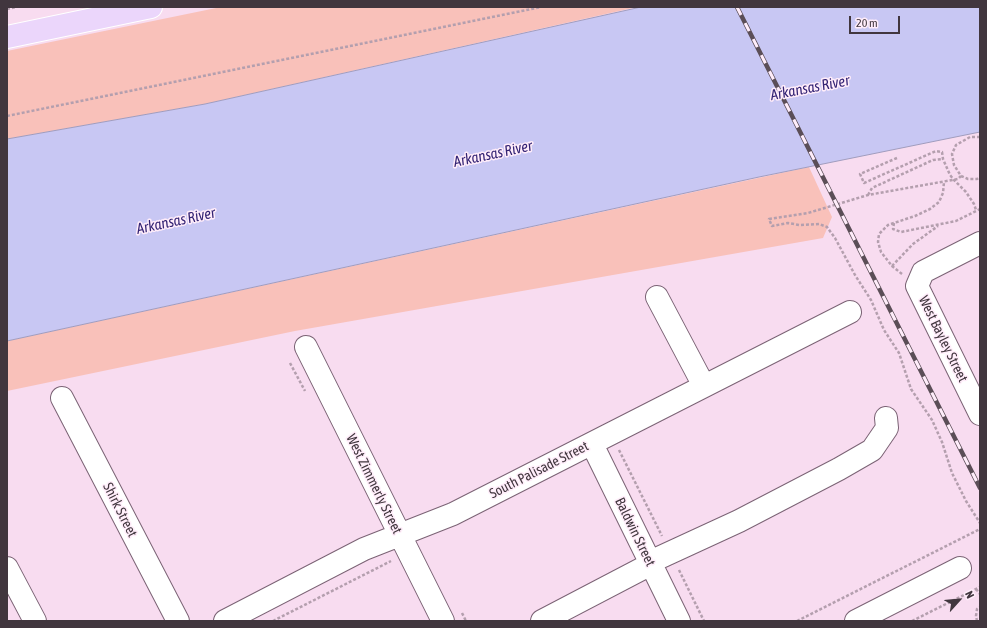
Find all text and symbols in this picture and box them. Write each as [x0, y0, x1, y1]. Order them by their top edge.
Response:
scale bar [851, 8, 902, 34]
text: 20 m [856, 16, 878, 30]
water label: Arkansas River [769, 72, 851, 104]
water label: Arkansas River [452, 137, 534, 171]
water label: Arkansas River [135, 204, 217, 238]
street label: West Bayley Street [915, 293, 971, 385]
street label: West Zimmerly Street [343, 431, 405, 537]
street label: South Palisade Street [487, 438, 591, 502]
street label: Shirk Street [99, 480, 141, 540]
street label: Baldwin Street [611, 495, 659, 569]
north arrow [939, 580, 979, 620]
text: N [963, 589, 977, 600]

